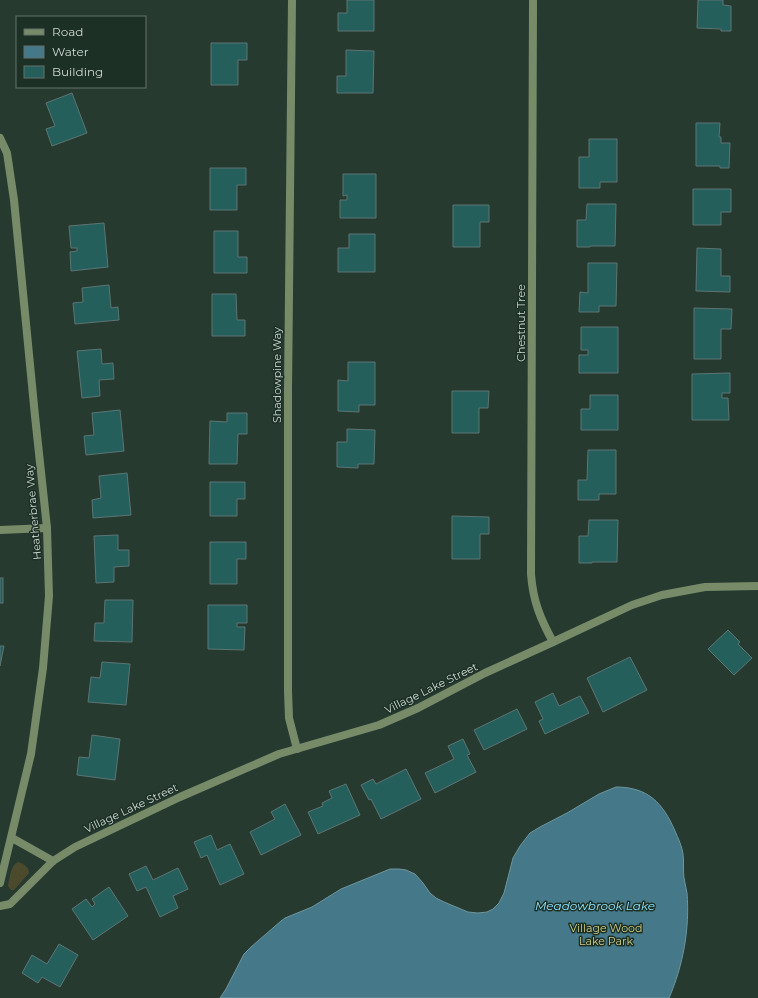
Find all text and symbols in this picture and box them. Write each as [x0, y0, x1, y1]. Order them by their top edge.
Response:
legend [16, 16, 146, 88]
text: Road [52, 24, 83, 39]
text: Water [52, 44, 89, 59]
text: Building [52, 64, 103, 79]
street label: Chestnut Tree [514, 284, 528, 362]
street label: Shadowpine Way [270, 327, 284, 423]
street label: Heatherbrae Way [22, 463, 44, 560]
street label: Village Lake Street [382, 659, 480, 717]
street label: Village Lake Street [82, 780, 181, 836]
water label: Meadowbrook Lake [535, 898, 655, 913]
park label: Village Wood Lake Park [570, 921, 642, 948]

